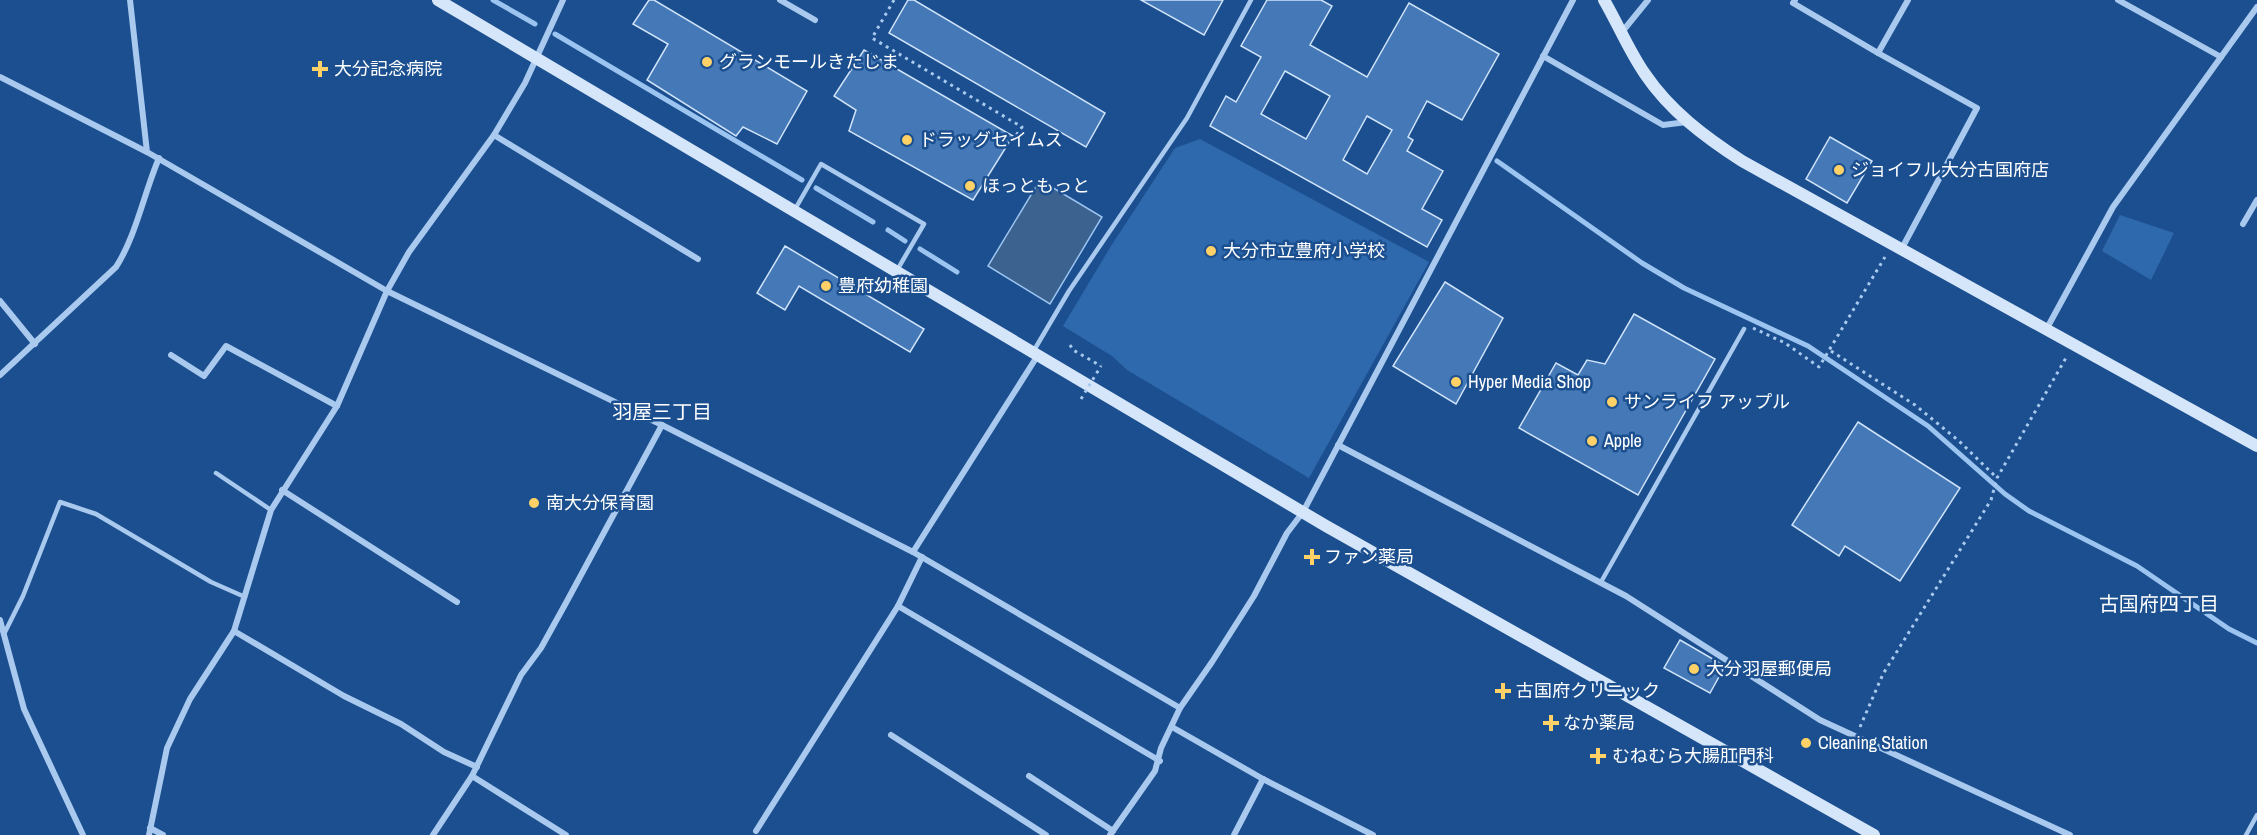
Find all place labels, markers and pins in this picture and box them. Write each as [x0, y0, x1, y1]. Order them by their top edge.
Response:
place label: グランモールきたじま [719, 49, 899, 74]
marker: グランモールきたじま [700, 55, 714, 69]
place label: 大分記念病院 [334, 56, 442, 81]
marker: 大分記念病院 [311, 60, 329, 78]
place label: ドラッグセイムス [919, 127, 1063, 152]
marker: ドラッグセイムス [900, 133, 914, 147]
place label: ジョイフル大分古国府店 [1851, 157, 2049, 182]
marker: ジョイフル大分古国府店 [1832, 163, 1846, 177]
place label: ほっともっと [982, 173, 1090, 198]
marker: ほっともっと [963, 179, 977, 193]
place label: 大分市立豊府小学校 [1223, 238, 1385, 263]
marker: 大分市立豊府小学校 [1204, 244, 1218, 258]
place label: 豊府幼稚園 [838, 273, 928, 298]
marker: 豊府幼稚園 [819, 279, 833, 293]
place label: Hyper Media Shop [1468, 369, 1591, 394]
marker: Hyper Media Shop [1449, 375, 1463, 389]
place label: サンライフ アップル [1624, 389, 1790, 414]
marker: サンライフ アップル [1605, 395, 1619, 409]
place label: Apple [1603, 428, 1642, 453]
marker: Apple [1585, 434, 1599, 448]
place label: 南大分保育園 [546, 490, 654, 515]
marker: 南大分保育園 [527, 496, 541, 510]
place label: ファン薬局 [1324, 544, 1414, 569]
marker: ファン薬局 [1305, 550, 1319, 564]
place label: 大分羽屋郵便局 [1706, 656, 1832, 681]
marker: 大分羽屋郵便局 [1687, 662, 1701, 676]
place label: 古国府クリニック [1516, 678, 1660, 703]
marker: 古国府クリニック [1494, 682, 1512, 700]
place label: なか薬局 [1563, 710, 1635, 735]
marker: なか薬局 [1544, 716, 1558, 730]
place label: Cleaning Station [1818, 730, 1928, 755]
marker: Cleaning Station [1799, 736, 1813, 750]
place label: むねむら大腸肛門科 [1612, 743, 1774, 768]
marker: むねむら大腸肛門科 [1589, 747, 1607, 765]

